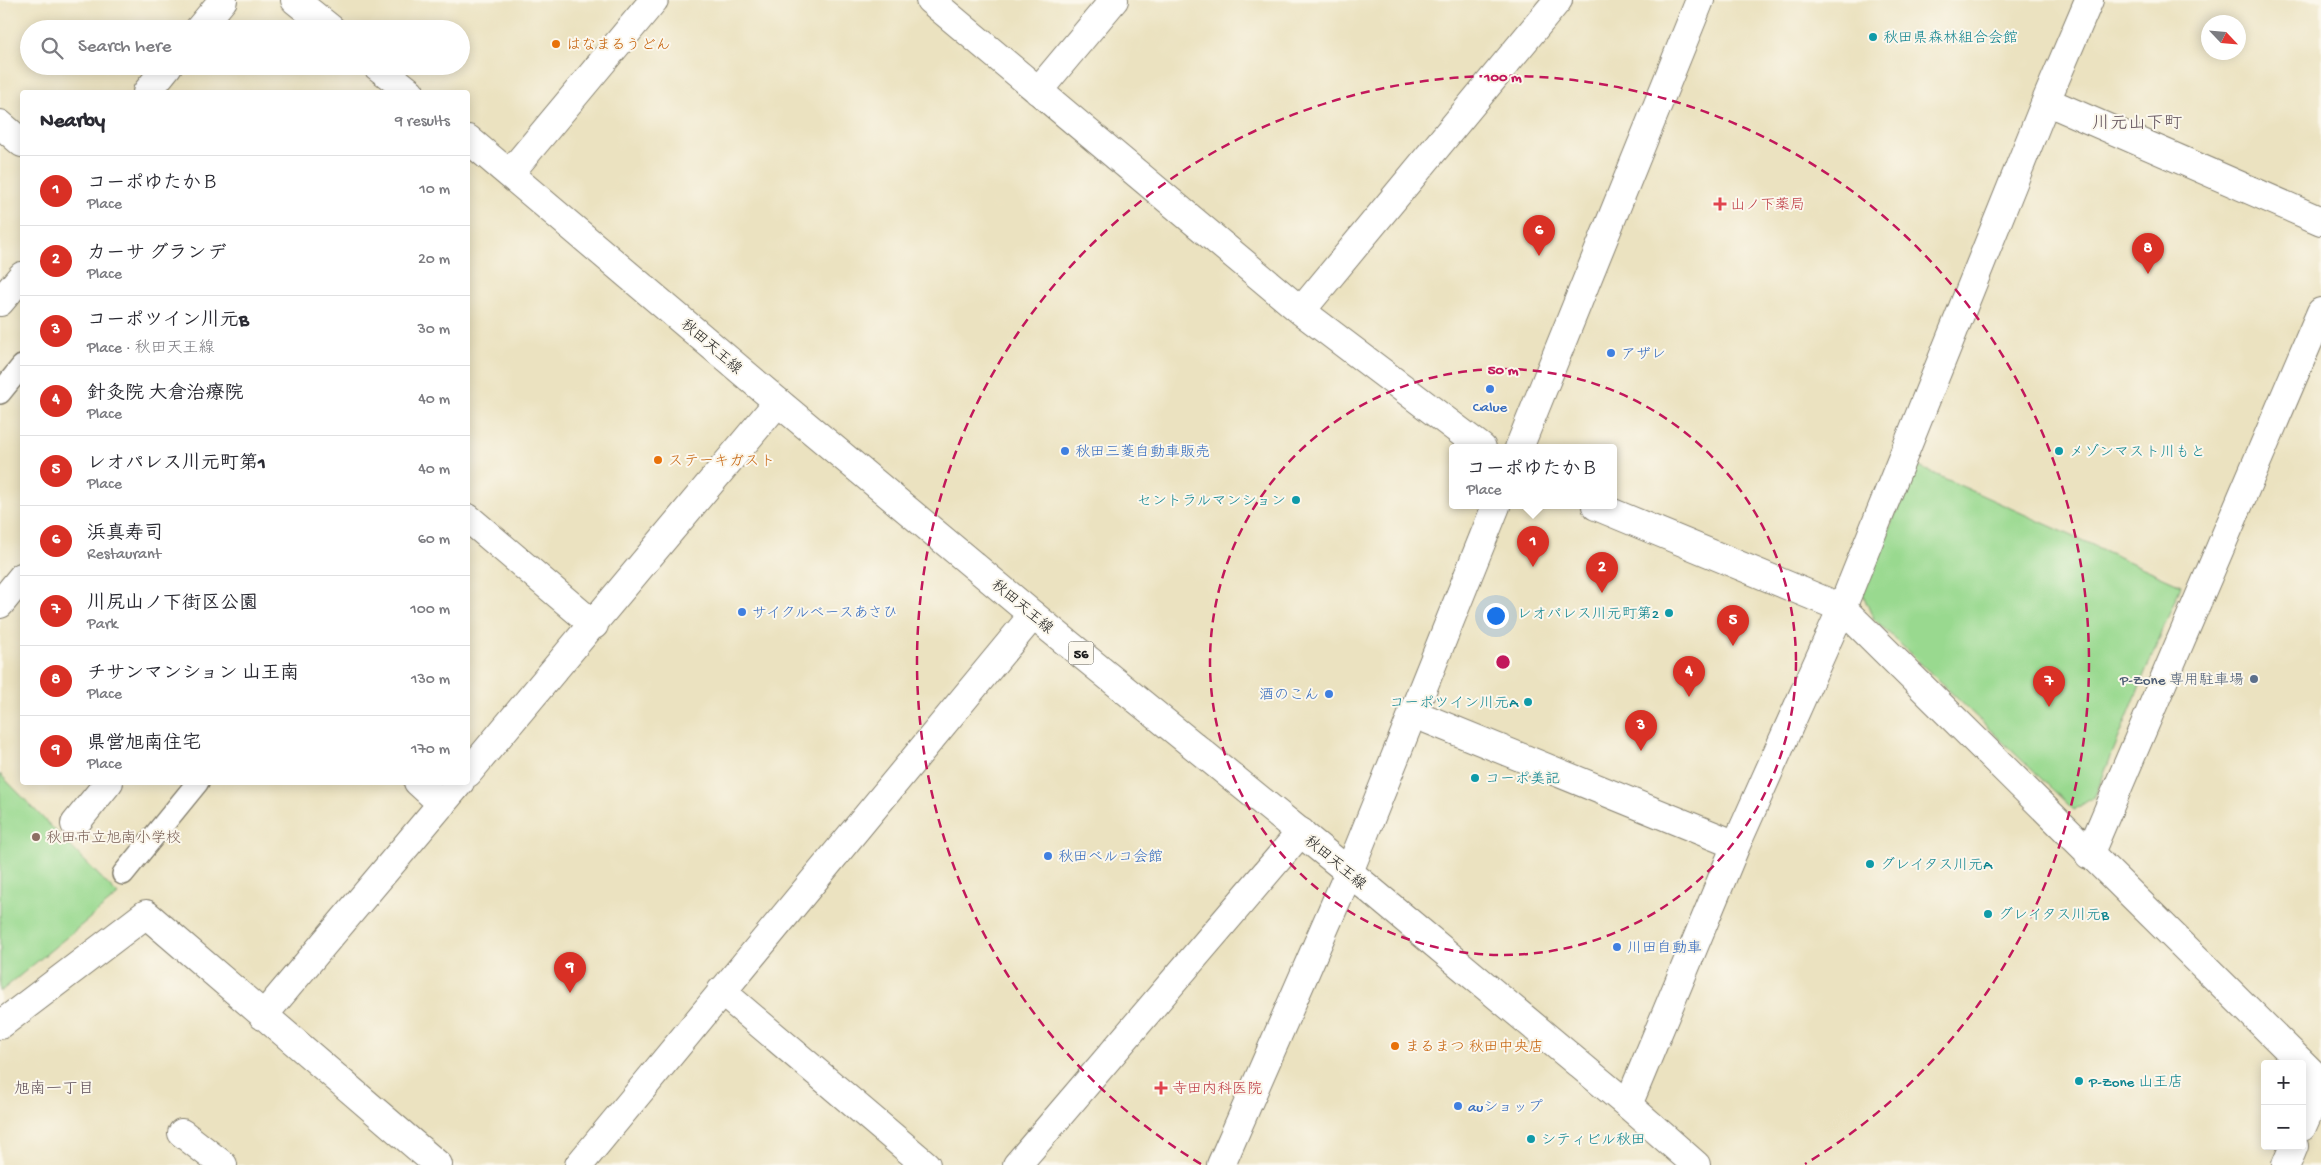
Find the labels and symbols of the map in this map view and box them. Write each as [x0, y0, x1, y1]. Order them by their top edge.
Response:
north arrow [2201, 15, 2246, 60]
place label: 秋田県森林組合会館 [1883, 29, 2018, 48]
marker: 秋田県森林組合会館 [1867, 31, 1879, 43]
place label: はなまるうどん [566, 37, 671, 55]
marker: はなまるうどん [550, 38, 562, 50]
text: 100 m [1483, 69, 1522, 87]
district label: 川元山下町 [2092, 114, 2182, 135]
place label: 山ノ下薬局 [1730, 196, 1805, 215]
marker: 山ノ下薬局 [1714, 198, 1726, 210]
pin: 6 [1523, 215, 1555, 256]
pin: 8 [2132, 233, 2164, 274]
street label: 秋田天王線 [676, 315, 746, 379]
place label: アザレ [1621, 346, 1666, 364]
marker: アザレ [1605, 347, 1617, 359]
text: 50 m [1488, 362, 1519, 380]
marker: Calue [1484, 383, 1496, 395]
place label: Calue [1473, 399, 1508, 417]
place label: 秋田三菱自動車販売 [1075, 443, 1210, 462]
place label: メゾンマスト川もと [2069, 443, 2205, 462]
marker: 秋田三菱自動車販売 [1059, 445, 1071, 457]
marker: メゾンマスト川もと [2053, 445, 2065, 457]
place label: ステーキガスト [668, 453, 775, 471]
marker: ステーキガスト [652, 454, 664, 466]
place label: セントラルマンション [1137, 493, 1286, 511]
marker: セントラルマンション [1290, 494, 1302, 506]
pin: 1 [1517, 526, 1549, 567]
pin: 2 [1586, 552, 1618, 593]
street label: 秋田天王線 [987, 576, 1057, 639]
your location [1483, 603, 1509, 629]
place label: サイクルベースあさひ [752, 605, 898, 623]
place label: レオパレス川元町第2 [1517, 605, 1659, 624]
pin: 5 [1717, 605, 1749, 646]
marker: サイクルベースあさひ [736, 606, 748, 618]
marker: レオパレス川元町第2 [1663, 607, 1675, 619]
road number: 56 [1068, 641, 1094, 664]
centre of rings [1494, 653, 1512, 671]
pin: 4 [1673, 656, 1705, 697]
pin: 7 [2033, 666, 2065, 707]
place label: P-Zone 専用駐車場 [2119, 671, 2244, 690]
marker: P-Zone 専用駐車場 [2248, 673, 2260, 685]
place label: 酒のこん [1259, 687, 1319, 705]
marker: 酒のこん [1323, 688, 1335, 700]
place label: コーポツイン川元A [1389, 695, 1519, 713]
marker: コーポツイン川元A [1522, 696, 1534, 708]
pin: 3 [1625, 710, 1657, 751]
place label: コーポ美記 [1485, 771, 1560, 789]
marker: コーポ美記 [1469, 772, 1481, 784]
place label: 秋田市立旭南小学校 [46, 829, 181, 848]
marker: 秋田市立旭南小学校 [30, 831, 42, 843]
street label: 秋田天王線 [1300, 832, 1370, 895]
place label: 秋田ベルコ会館 [1058, 848, 1163, 867]
marker: 秋田ベルコ会館 [1042, 850, 1054, 862]
place label: グレイタス川元A [1880, 856, 1993, 875]
marker: グレイタス川元A [1864, 858, 1876, 870]
place label: グレイタス川元B [1998, 906, 2109, 925]
marker: グレイタス川元B [1982, 908, 1994, 920]
place label: 川田自動車 [1627, 939, 1702, 958]
marker: 川田自動車 [1611, 941, 1623, 953]
pin: 9 [554, 952, 586, 993]
place label: まるまつ 秋田中央店 [1405, 1038, 1544, 1057]
marker: まるまつ 秋田中央店 [1389, 1040, 1401, 1052]
place label: P-Zone 山王店 [2088, 1073, 2183, 1092]
marker: P-Zone 山王店 [2073, 1075, 2085, 1087]
district label: 旭南一丁目 [14, 1079, 94, 1100]
place label: 寺田内科医院 [1172, 1080, 1262, 1099]
marker: 寺田内科医院 [1154, 1081, 1168, 1095]
place label: auショップ [1468, 1099, 1543, 1117]
marker: auショップ [1452, 1100, 1464, 1112]
place label: シティビル秋田 [1541, 1132, 1646, 1150]
marker: シティビル秋田 [1525, 1133, 1537, 1145]

